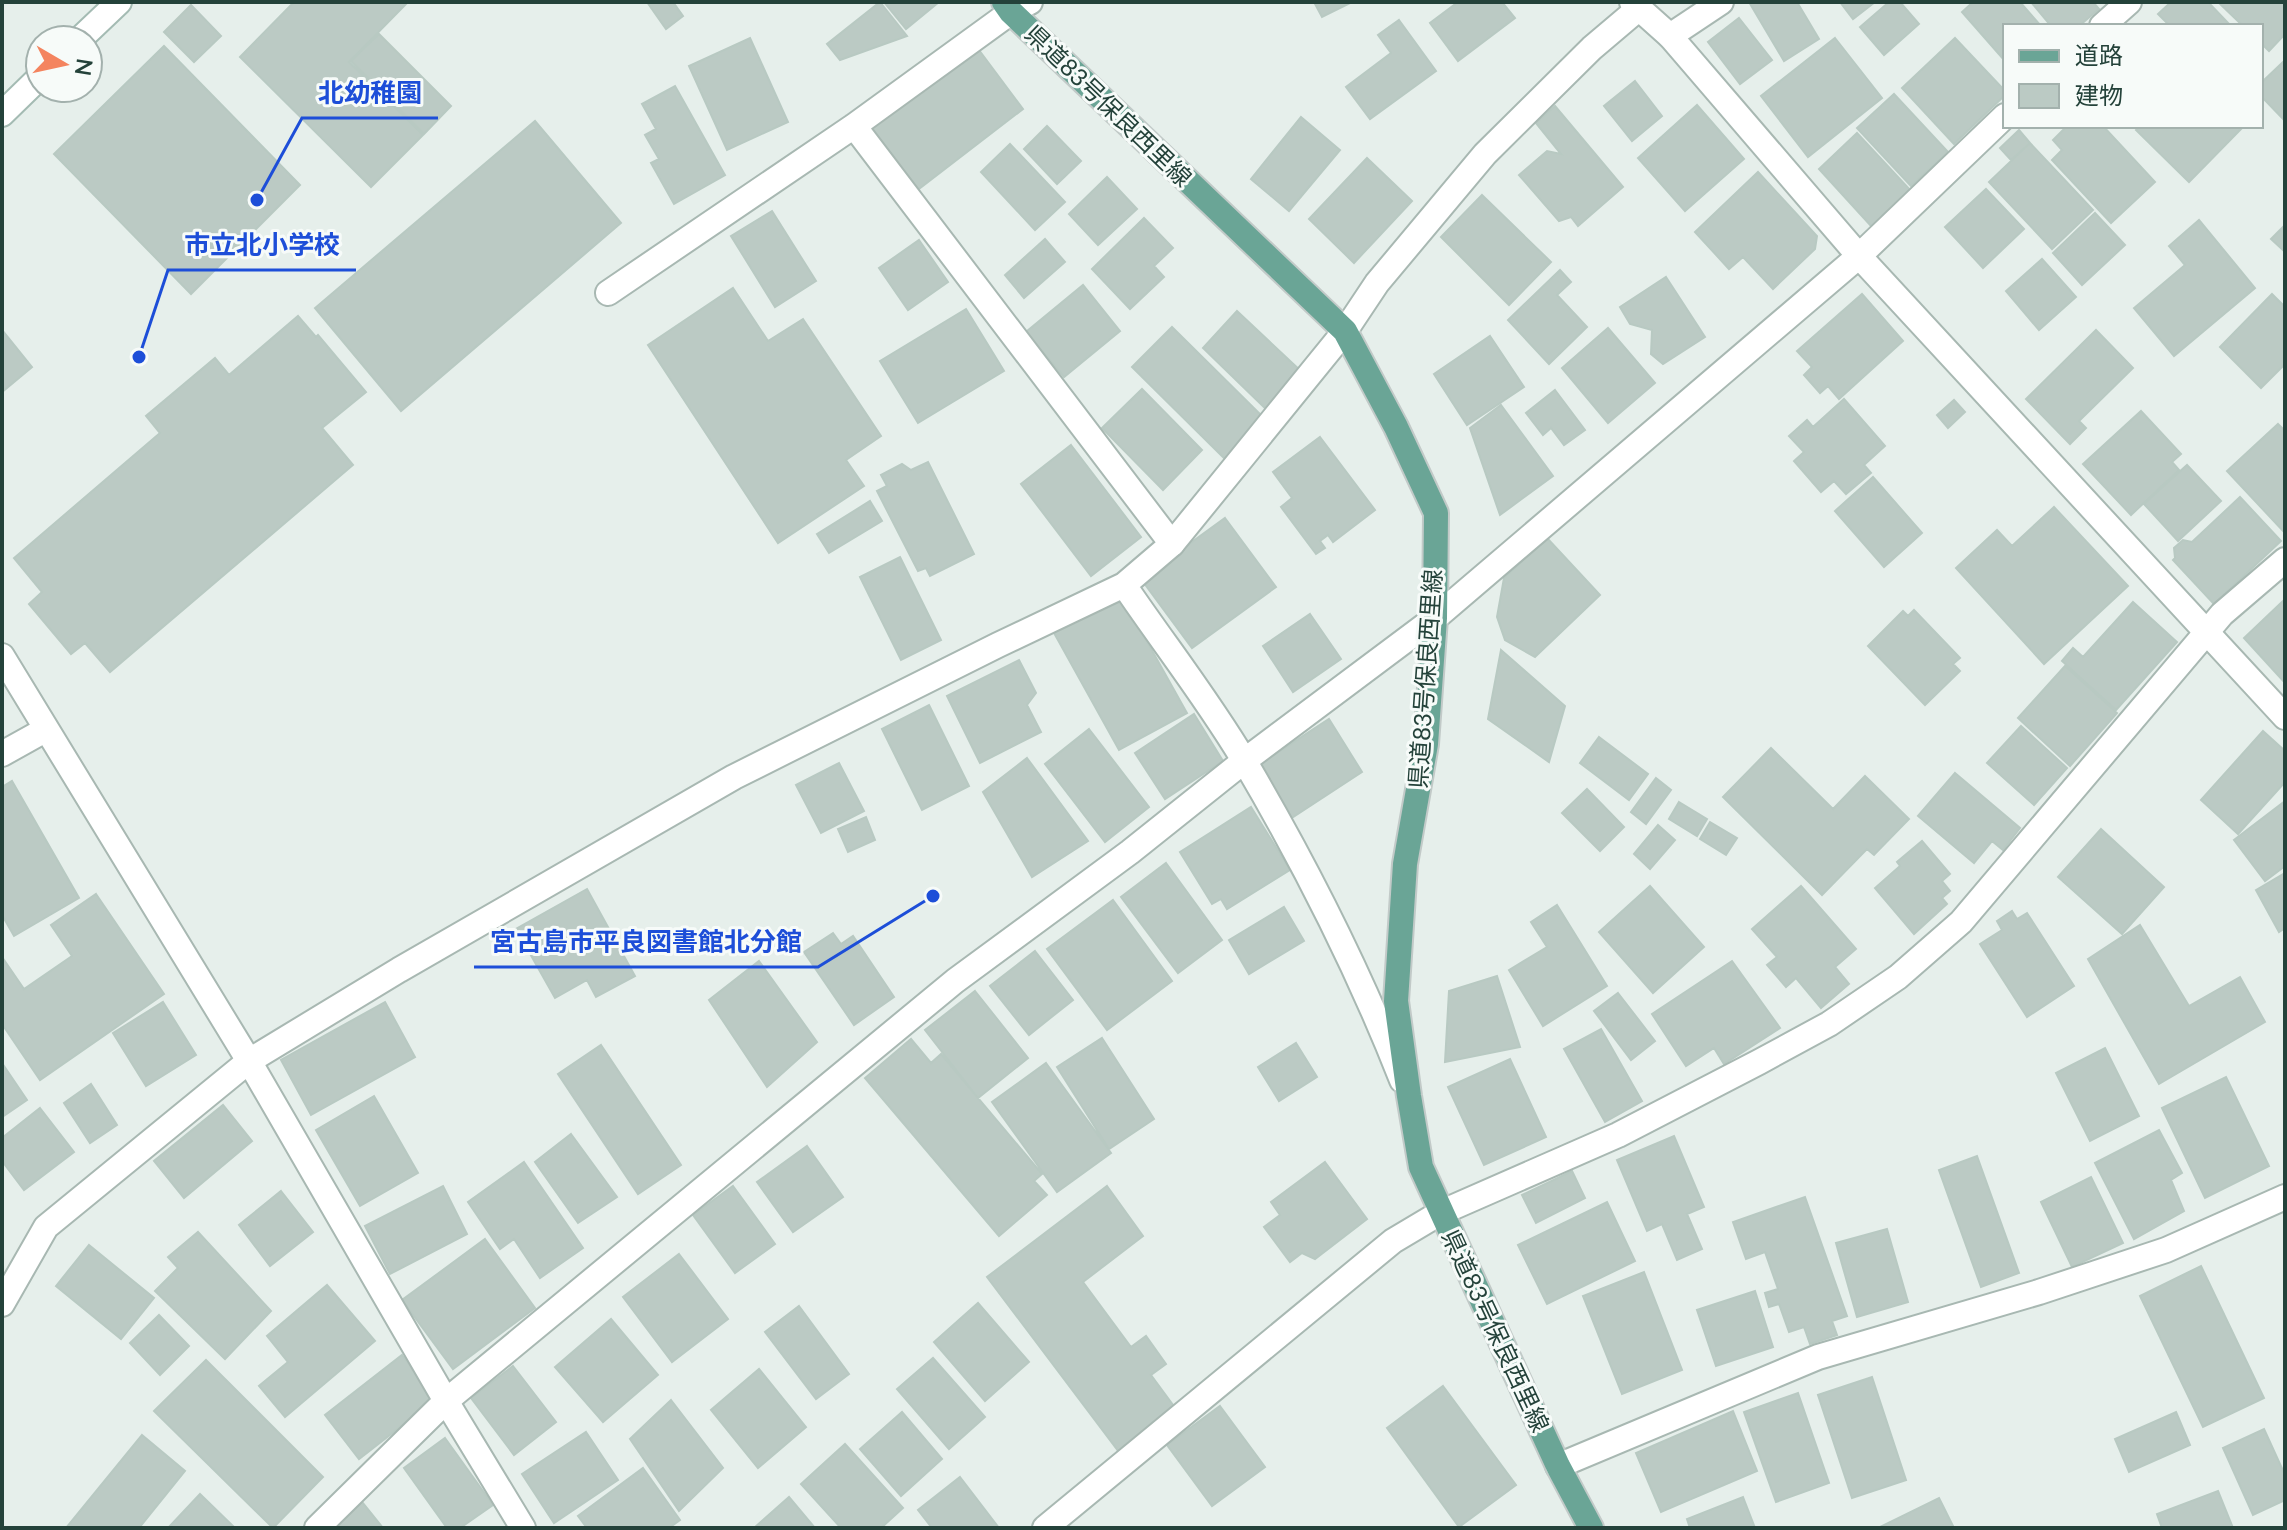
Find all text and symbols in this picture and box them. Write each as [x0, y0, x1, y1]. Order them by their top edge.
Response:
street label: 県道83号保良西里線 [1020, 18, 1198, 192]
north arrow [24, 24, 104, 104]
legend [2003, 24, 2263, 128]
text: 道路 [2075, 40, 2123, 69]
text: N [70, 57, 99, 78]
callout: 北幼稚園 [302, 68, 438, 118]
text: 北幼稚園 [318, 76, 422, 108]
text: 建物 [2075, 80, 2123, 109]
callout: 市立北小学校 [168, 220, 356, 270]
text: 市立北小学校 [184, 228, 340, 260]
street label: 県道83号保良西里線 [1402, 568, 1447, 790]
callout: 宮古島市平良図書館北分館 [474, 917, 818, 967]
text: 宮古島市平良図書館北分館 [490, 925, 802, 957]
street label: 県道83号保良西里線 [1437, 1225, 1556, 1436]

